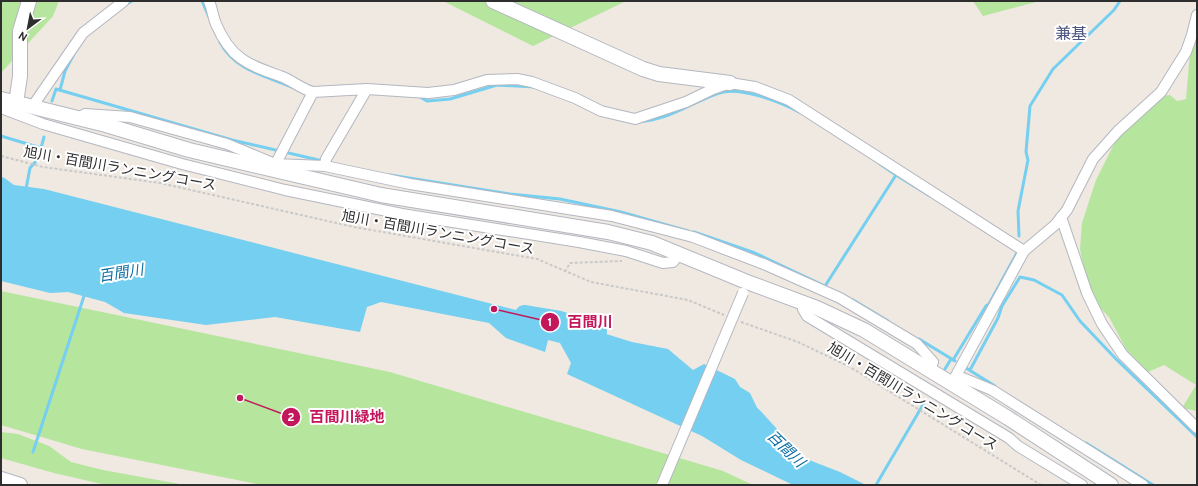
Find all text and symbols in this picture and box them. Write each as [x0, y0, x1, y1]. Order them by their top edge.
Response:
north arrow [8, 8, 48, 48]
district label: 兼基 [1055, 25, 1087, 45]
text: N [16, 28, 30, 44]
street label: 旭川・百間川ランニングコース [22, 144, 217, 195]
street label: 旭川・百間川ランニングコース [340, 208, 535, 259]
water label: 百間川 [98, 261, 147, 287]
callout: 百間川 [540, 309, 621, 336]
text: 百間川 [567, 314, 613, 333]
text: 1 [548, 315, 552, 331]
street label: 旭川・百間川ランニングコース [824, 340, 1000, 455]
callout: 百間川緑地 [281, 404, 392, 431]
text: 百間川緑地 [309, 409, 385, 428]
text: 2 [287, 410, 295, 426]
water label: 百間川 [762, 428, 809, 474]

